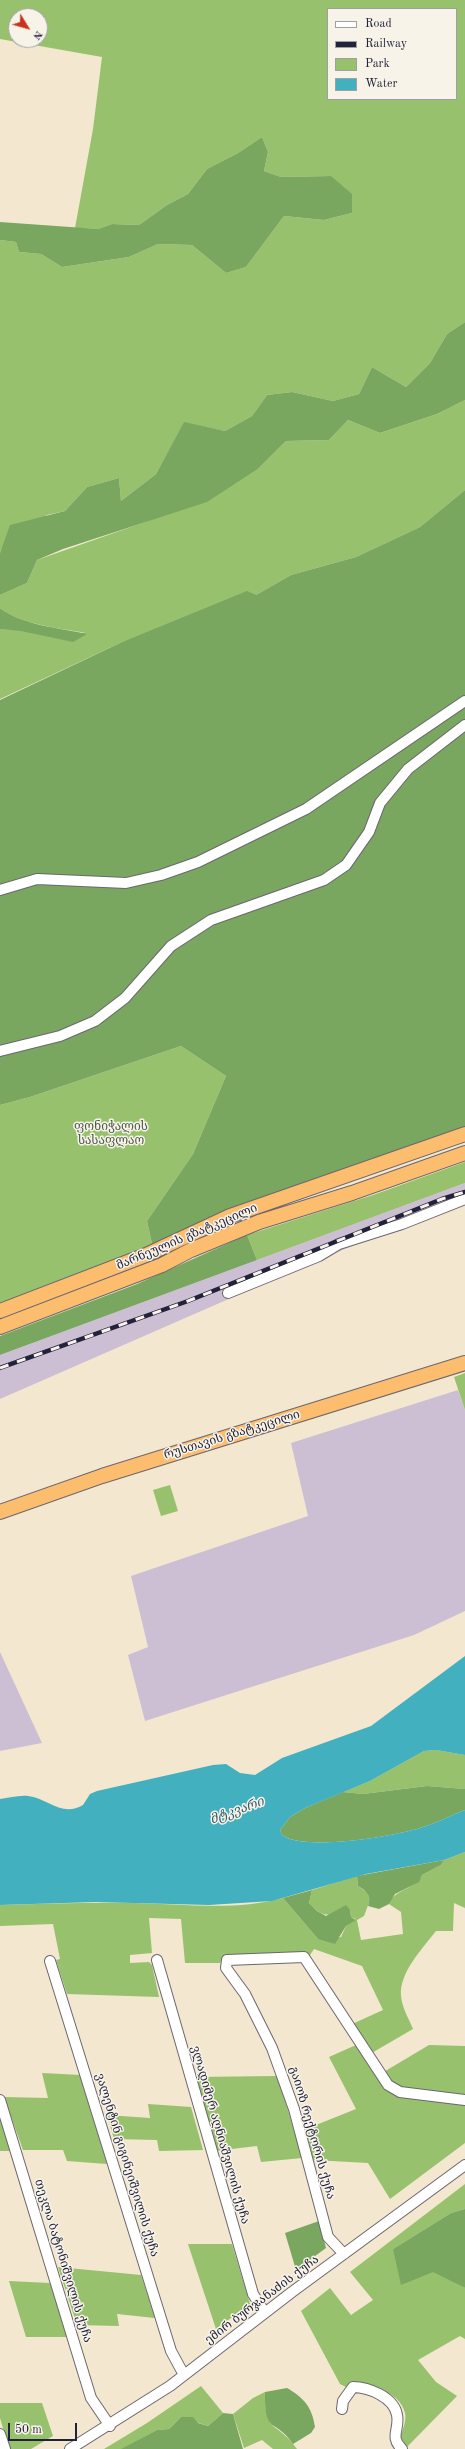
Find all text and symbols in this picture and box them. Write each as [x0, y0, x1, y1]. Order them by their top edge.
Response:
north arrow [8, 8, 48, 48]
legend [327, 8, 457, 100]
text: Road [365, 18, 392, 30]
text: N [30, 28, 44, 42]
text: Railway [365, 38, 407, 50]
text: Park [365, 58, 390, 70]
text: Water [365, 78, 397, 90]
park label: ფონიჭალის სასაფლაო [74, 1120, 148, 1148]
street label: მარნეულის გზატკეცილი [114, 1201, 260, 1273]
street label: რუსთავის გზატკეცილი [162, 1407, 302, 1463]
water label: მტკვარი [208, 1794, 266, 1828]
street label: ვლადიმერ აღნიაშვილის ქუჩა [188, 2044, 252, 2226]
street label: გაიოზ რექტორის ქუჩა [286, 2065, 338, 2201]
street label: ვალენტინ გიგინეიშვილის ქუჩა [92, 2071, 162, 2259]
street label: თეკლა ბატონიშვილის ქუჩა [31, 2178, 95, 2344]
street label: ემირ ბურჯანაძის ქუჩა [202, 2252, 322, 2348]
scale bar [10, 2415, 79, 2441]
text: 50 m [15, 2424, 42, 2436]

